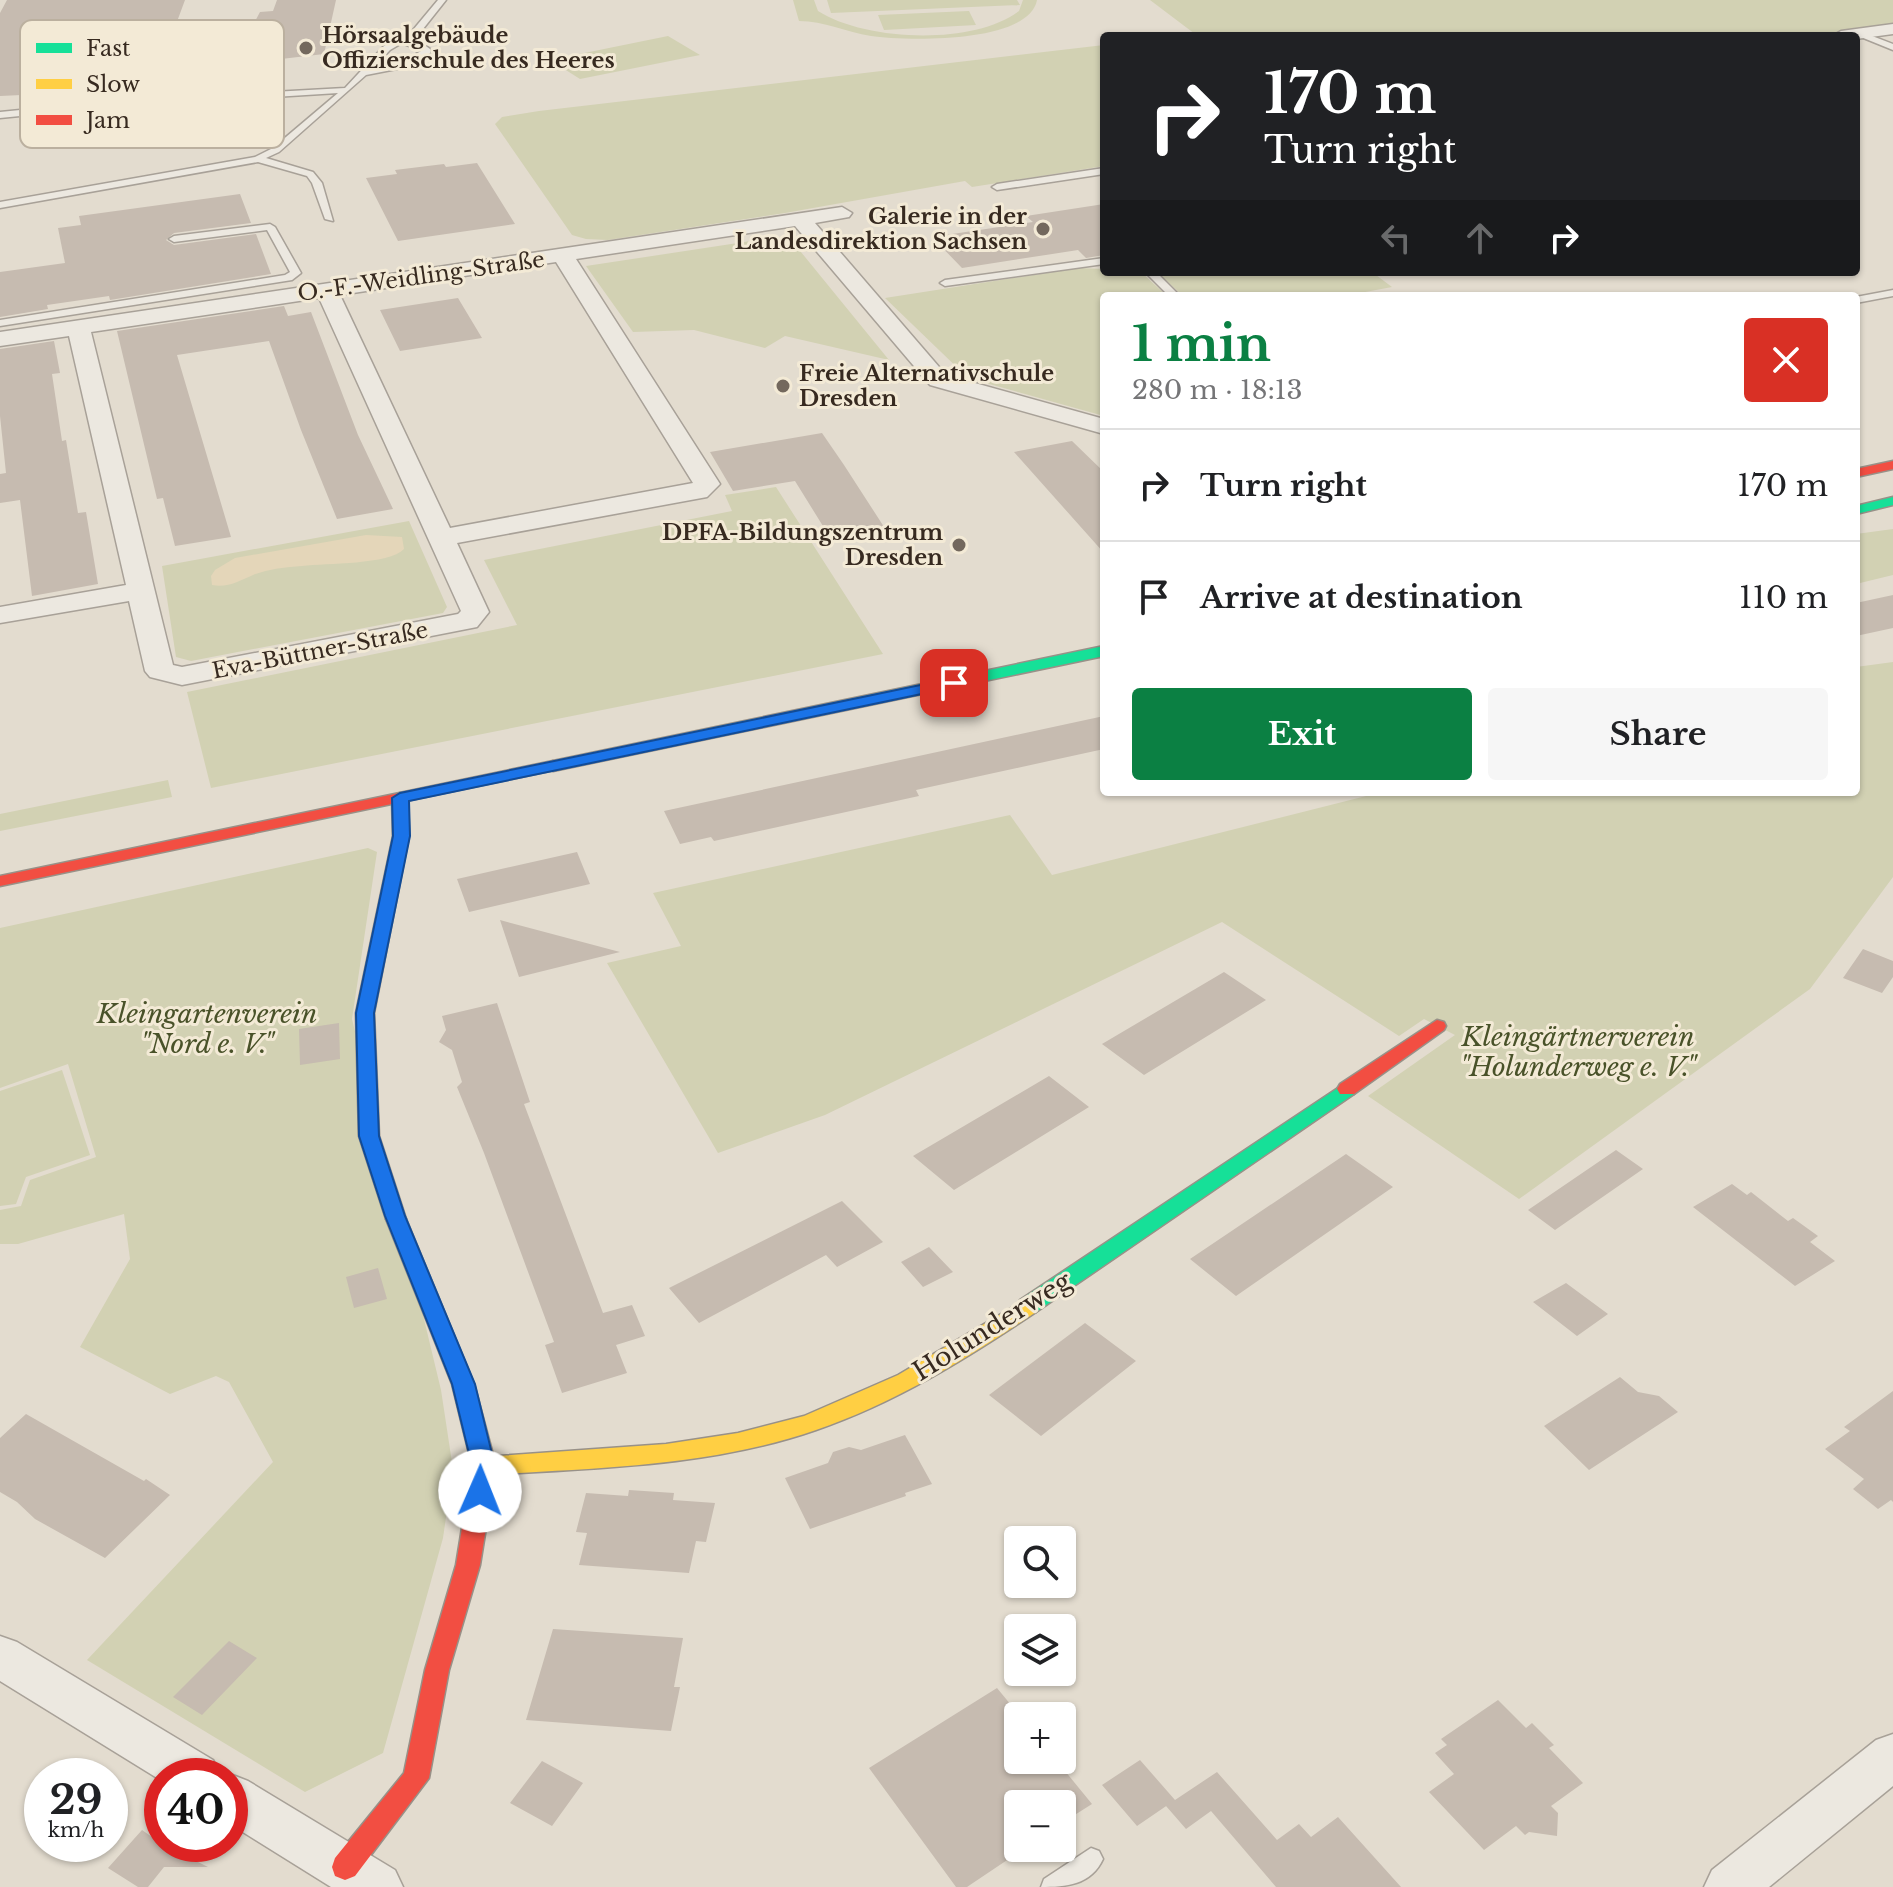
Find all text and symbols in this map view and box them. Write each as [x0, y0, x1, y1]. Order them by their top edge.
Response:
legend [20, 20, 284, 148]
place label: Hörsaalgebäude Offizierschule des Heeres [322, 22, 615, 74]
text: Fast [86, 35, 131, 62]
marker: Hörsaalgebäude Offizierschule des Heeres [297, 39, 315, 57]
text: 170 m [1264, 59, 1436, 128]
icon: right [1132, 64, 1236, 168]
text: Slow [86, 71, 140, 98]
text: Jam [83, 107, 130, 134]
text: Turn right [1264, 128, 1457, 173]
place label: Galerie in der Landesdirektion Sachsen [735, 203, 1027, 255]
icon: left [1374, 216, 1418, 260]
icon: ahead [1458, 216, 1502, 260]
icon: right [1542, 216, 1586, 260]
marker: Galerie in der Landesdirektion Sachsen [1034, 220, 1052, 238]
street label: O.-F.-Weidling-Straße [296, 246, 546, 307]
text: 1 min [1132, 314, 1271, 374]
button: close [1744, 318, 1828, 402]
place label: Freie Alternativschule Dresden [799, 360, 1054, 412]
text: 280 m · 18:13 [1132, 374, 1302, 406]
marker: Freie Alternativschule Dresden [774, 377, 792, 395]
icon: right [1132, 463, 1176, 507]
text: Turn right [1200, 467, 1367, 504]
text: 170 m [1737, 467, 1828, 504]
place label: DPFA-Bildungszentrum Dresden [662, 519, 943, 571]
marker: DPFA-Bildungszentrum Dresden [950, 536, 968, 554]
icon: arrive [1132, 575, 1176, 619]
text: Arrive at destination [1200, 579, 1523, 616]
text: 110 m [1739, 579, 1828, 616]
street label: Eva-Büttner-Straße [210, 616, 430, 685]
pin [920, 649, 988, 717]
icon: arrive [932, 661, 976, 705]
button: Exit [1132, 688, 1472, 780]
button: Share [1488, 688, 1828, 780]
park label: Kleingartenverein "Nord e. V." [96, 998, 317, 1060]
park label: Kleingärtnerverein "Holunderweg e. V." [1460, 1021, 1699, 1083]
street label: Holunderweg [907, 1264, 1078, 1388]
position arrow [438, 1449, 522, 1533]
map controls [1004, 1526, 1076, 1862]
button: search [1004, 1526, 1076, 1598]
button: layers [1004, 1614, 1076, 1686]
button: + [1004, 1702, 1076, 1774]
speed limit sign: 40 [144, 1758, 248, 1862]
text: 29 [50, 1775, 103, 1825]
button: − [1004, 1790, 1076, 1862]
text: km/h [48, 1818, 104, 1842]

